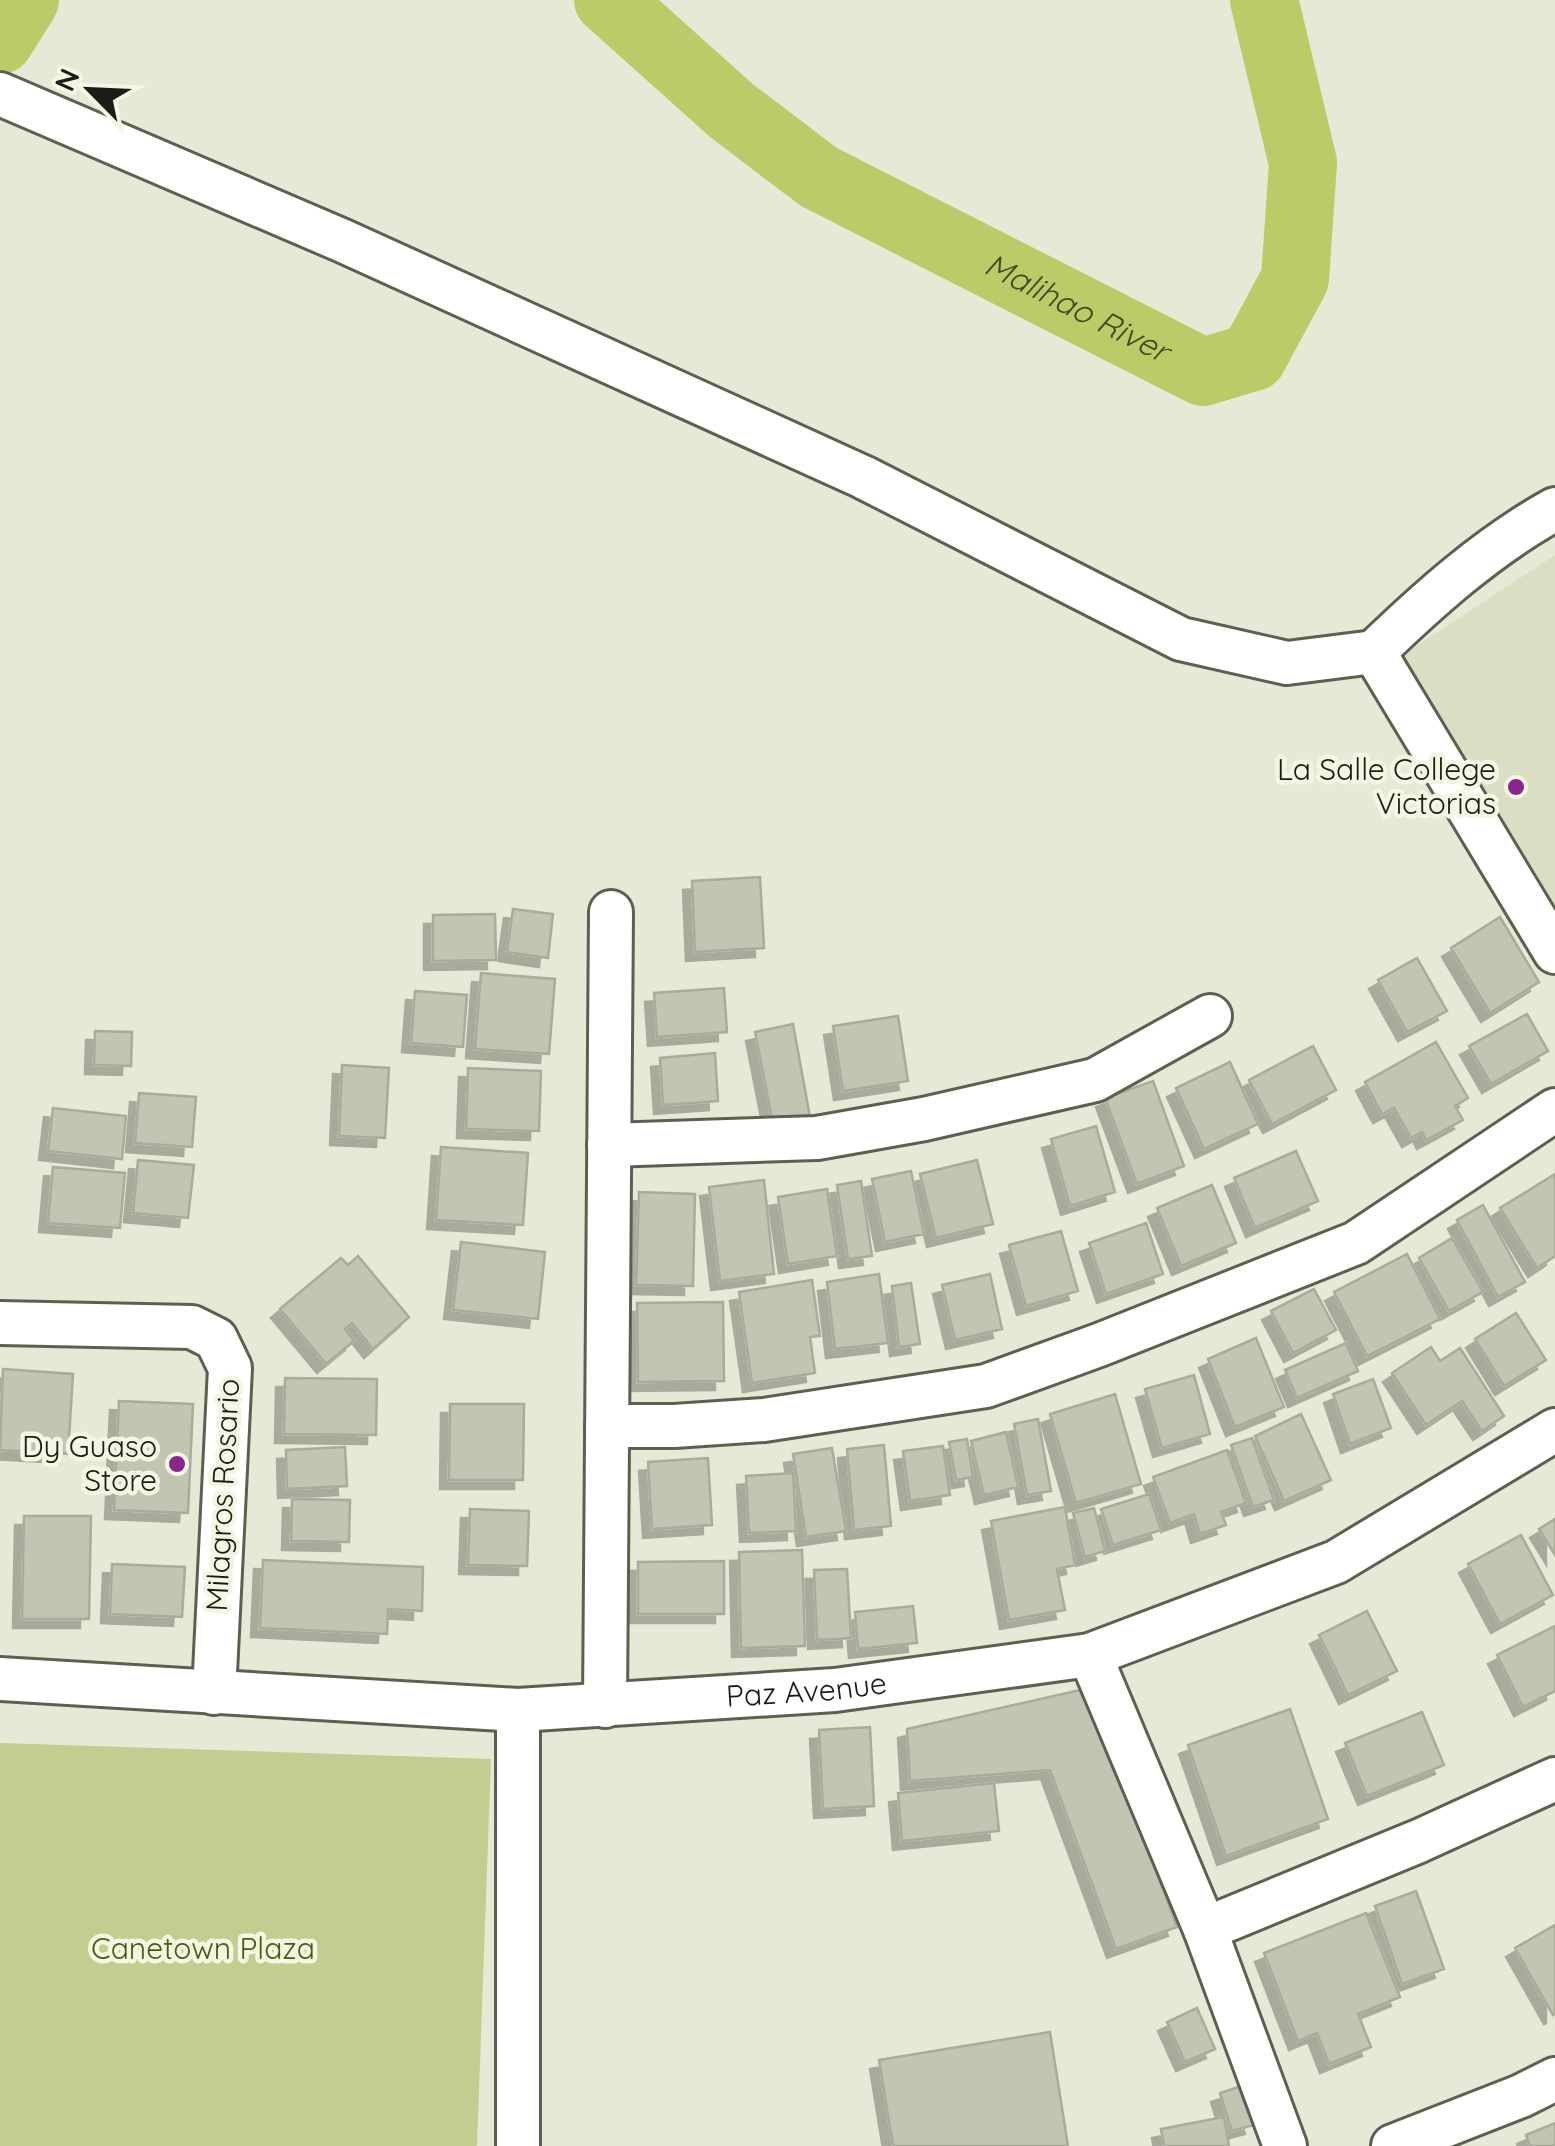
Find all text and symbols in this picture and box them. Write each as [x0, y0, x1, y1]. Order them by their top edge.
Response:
north arrow [40, 40, 140, 140]
text: N [47, 63, 87, 96]
water label: Malihao River [979, 244, 1180, 372]
place label: La Salle College Victorias [1277, 750, 1496, 822]
marker: La Salle College Victorias [1505, 776, 1527, 798]
street label: Milagros Rosario [197, 1378, 247, 1612]
place label: Dy Guaso Store [22, 1427, 157, 1499]
marker: Dy Guaso Store [166, 1453, 188, 1475]
street label: Paz Avenue [725, 1663, 889, 1715]
park label: Canetown Plaza [91, 1929, 315, 1967]

